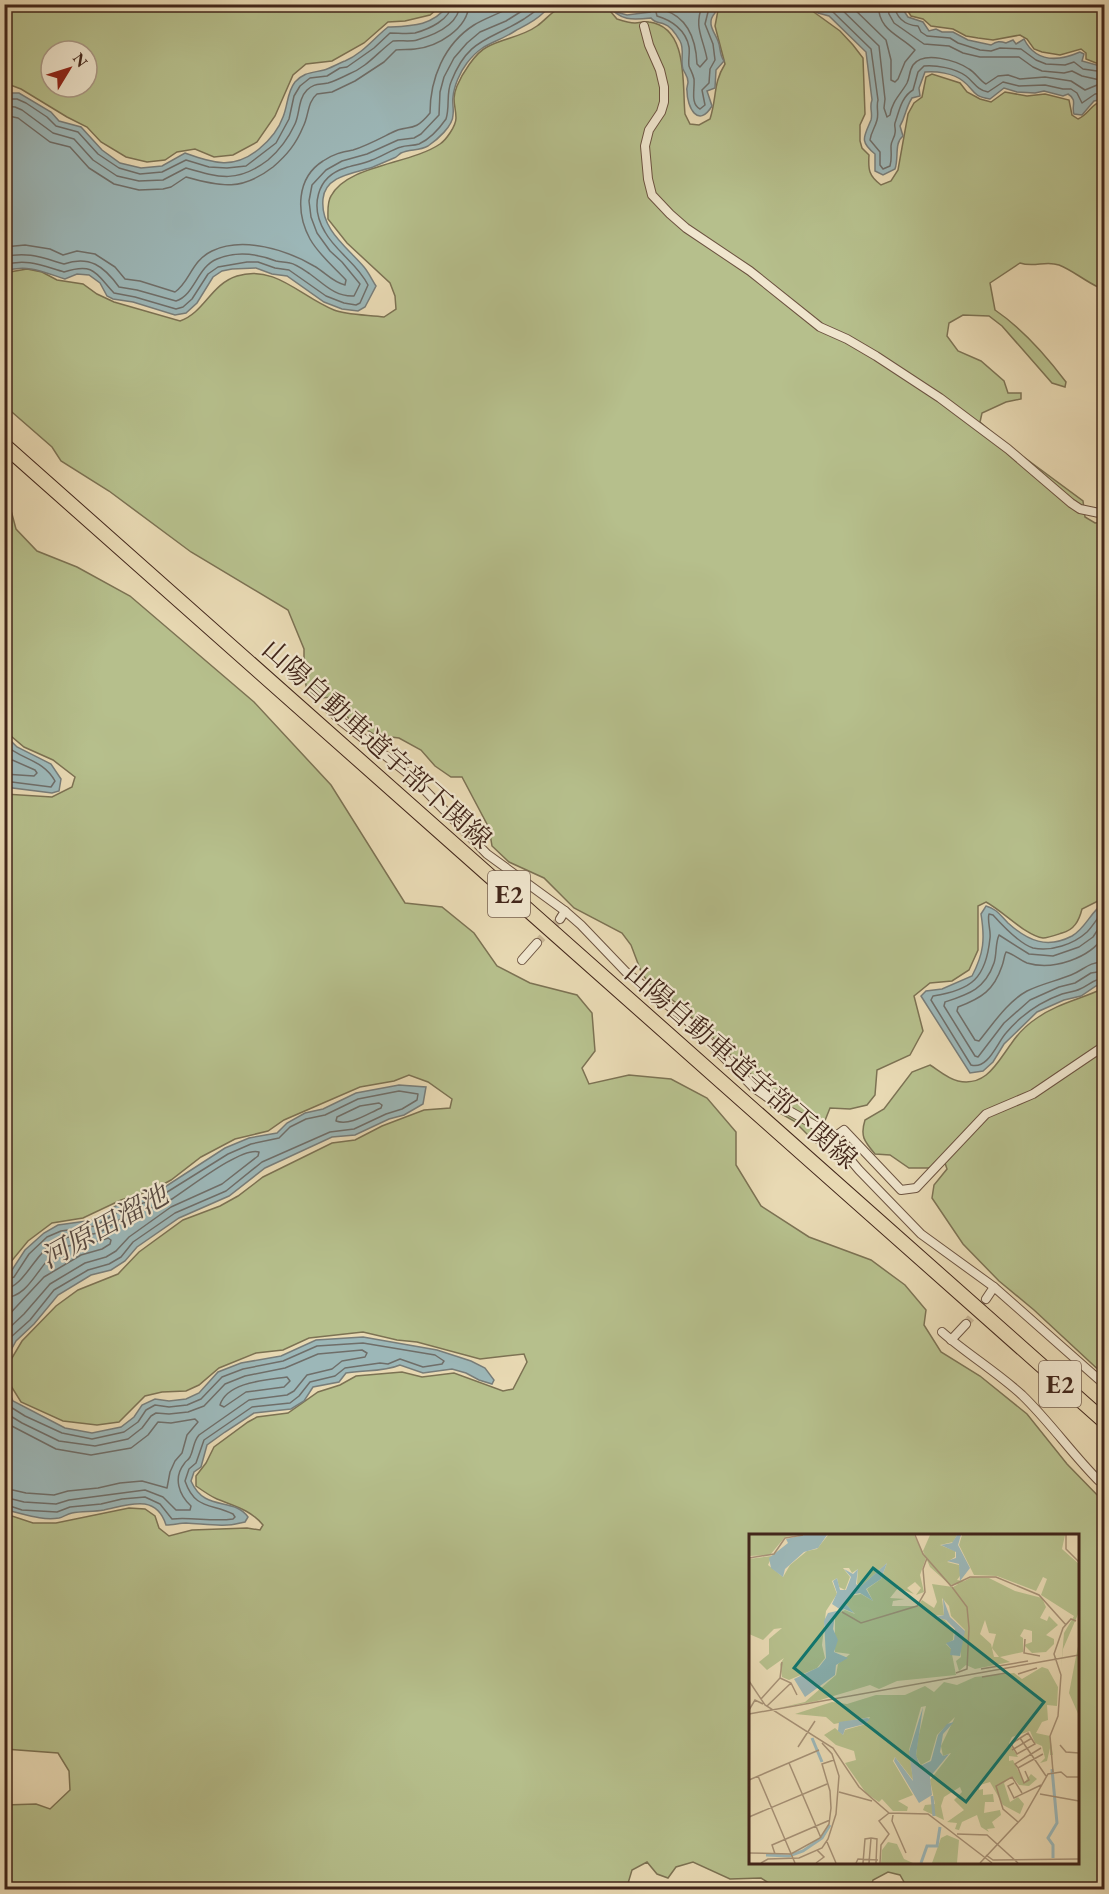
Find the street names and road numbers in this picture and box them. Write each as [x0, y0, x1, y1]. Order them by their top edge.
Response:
street label: 山陽自動車道宇部下関線 [255, 631, 499, 856]
road number: E2 [488, 871, 530, 917]
street label: 山陽自動車道宇部下関線 [618, 955, 865, 1176]
road number: E2 [1039, 1361, 1081, 1407]

